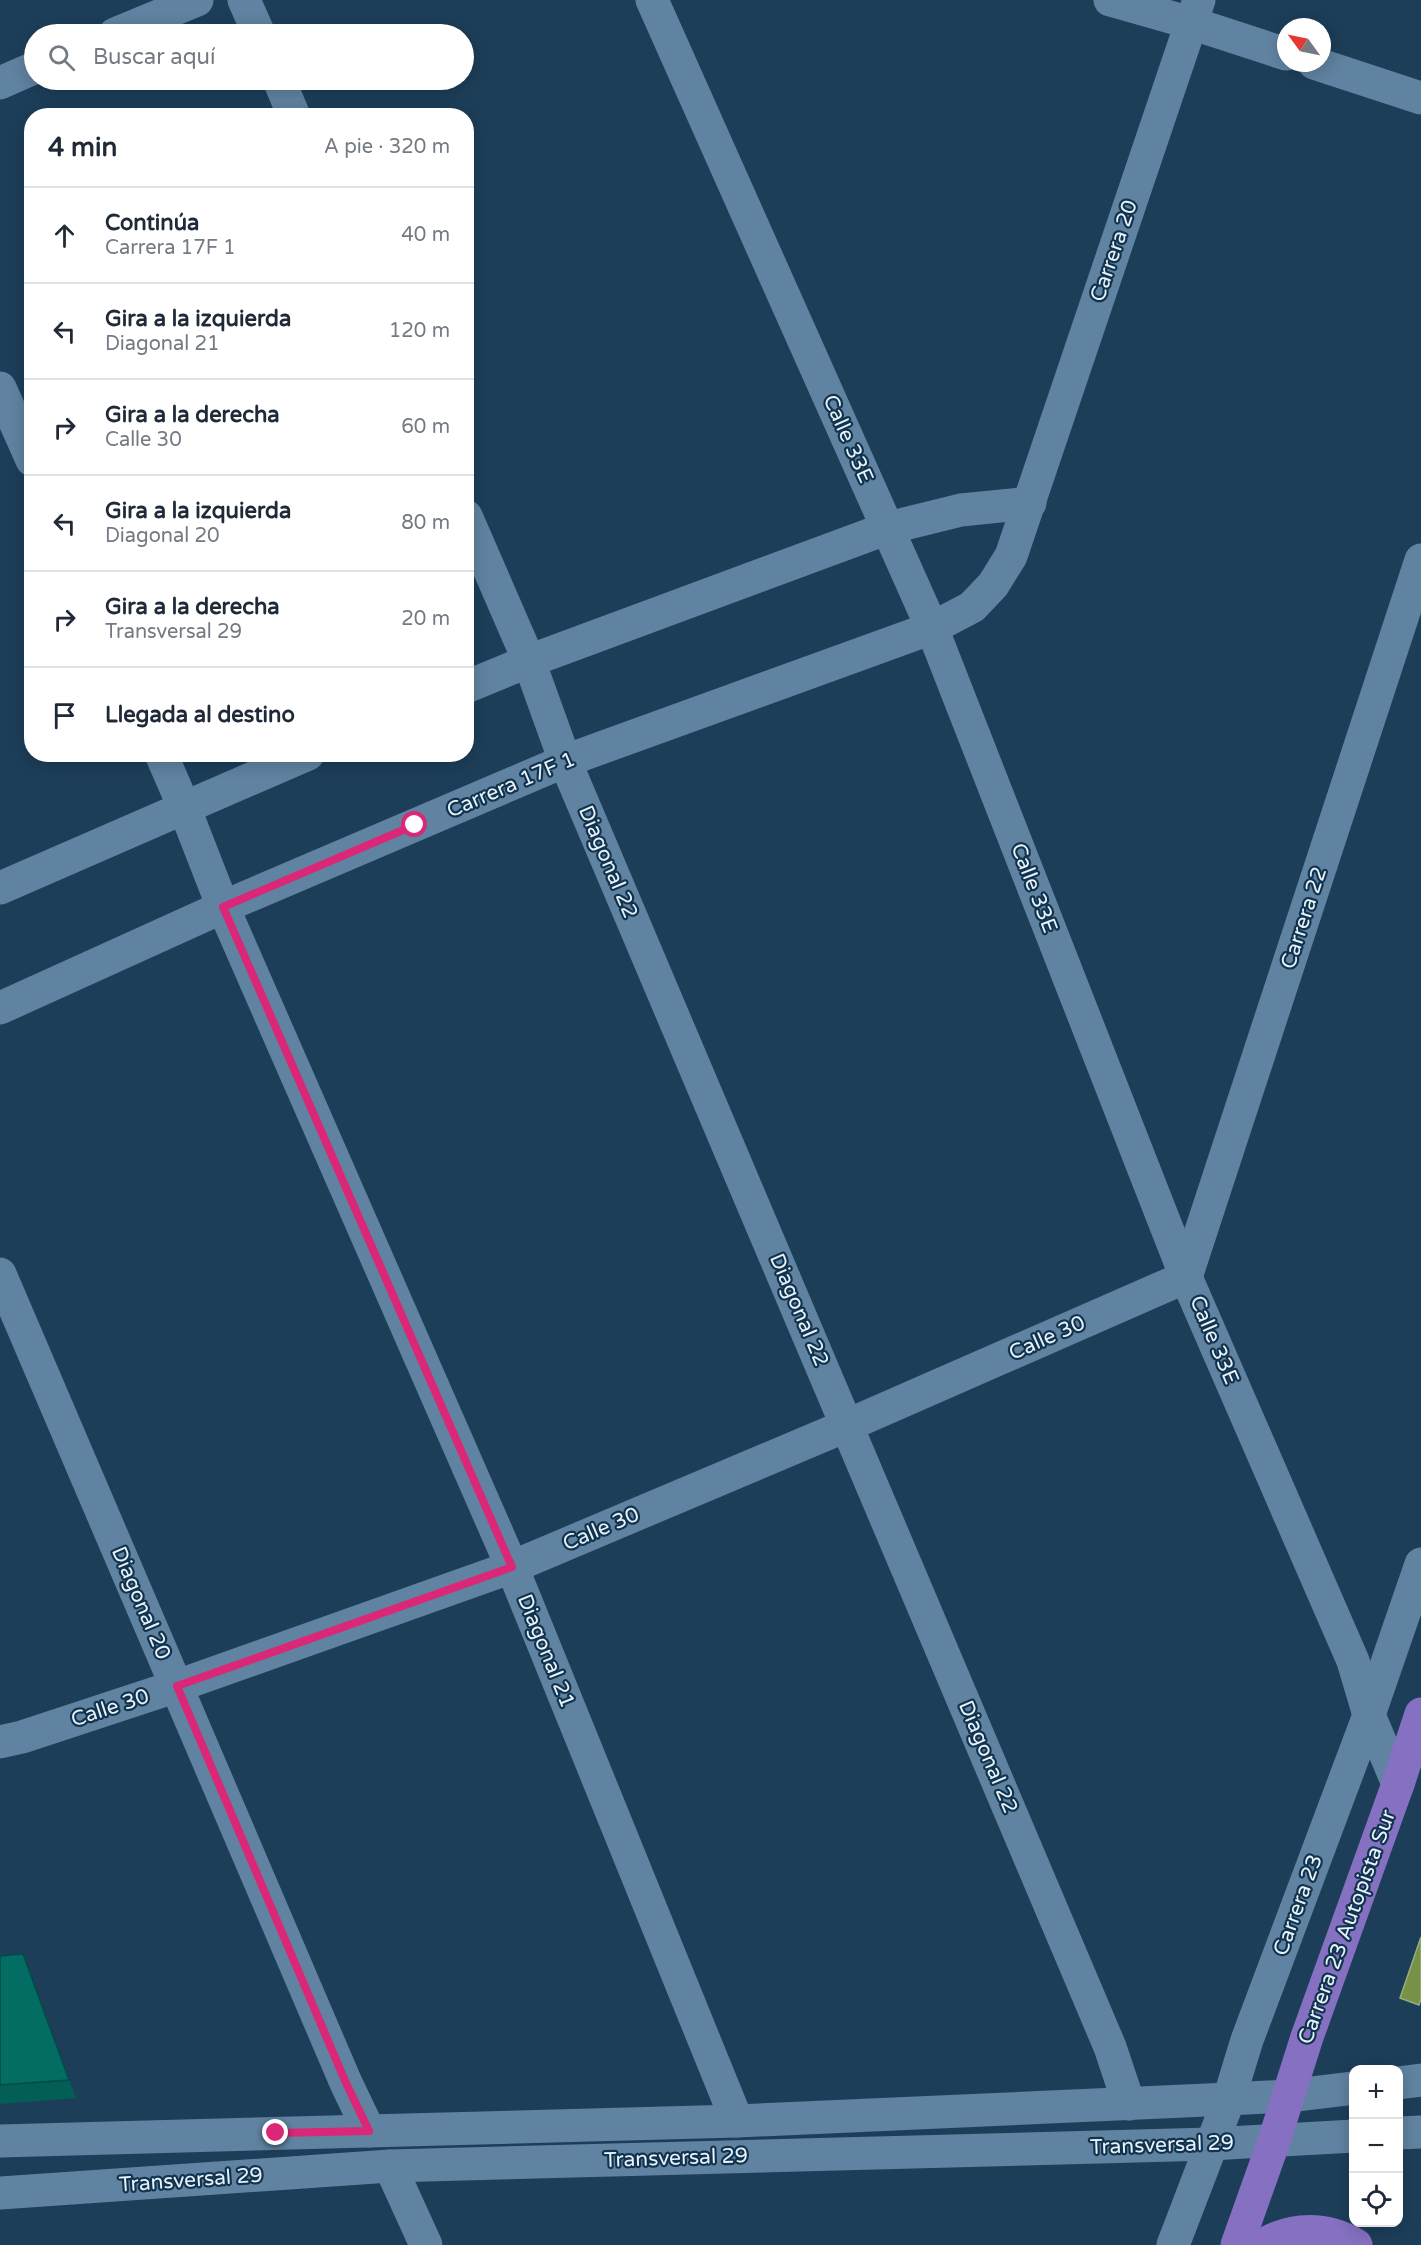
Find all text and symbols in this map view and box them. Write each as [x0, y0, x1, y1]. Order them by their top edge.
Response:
north arrow [1277, 18, 1331, 72]
search box [24, 24, 474, 90]
icon: search [45, 41, 78, 74]
text: Buscar aquí [93, 44, 215, 70]
text: 4 min [48, 132, 117, 163]
text: A pie · 320 m [324, 135, 450, 159]
street label: Carrera 20 [1085, 197, 1143, 305]
text: Continúa [105, 210, 199, 236]
icon: ahead [48, 219, 81, 252]
text: 40 m [401, 223, 450, 247]
text: Carrera 17F 1 [105, 236, 236, 260]
text: Gira a la izquierda [105, 306, 291, 332]
icon: left [48, 315, 81, 348]
text: 120 m [389, 319, 450, 343]
text: Diagonal 21 [105, 332, 220, 356]
street label: Calle 33E [817, 391, 879, 487]
text: Gira a la derecha [105, 402, 280, 428]
icon: right [48, 411, 81, 444]
text: 60 m [401, 415, 450, 439]
text: Calle 30 [105, 428, 182, 452]
text: Gira a la izquierda [105, 498, 291, 524]
icon: left [48, 507, 81, 540]
text: 80 m [401, 511, 450, 535]
text: Diagonal 20 [105, 524, 220, 548]
text: Gira a la derecha [105, 594, 280, 620]
icon: right [48, 603, 81, 636]
text: 20 m [401, 607, 450, 631]
text: Transversal 29 [105, 620, 242, 644]
icon: arrive [48, 699, 81, 732]
text: Llegada al destino [105, 702, 295, 728]
street label: Carrera 17F 1 [443, 747, 579, 823]
street label: Diagonal 22 [573, 802, 643, 922]
route start [401, 811, 427, 837]
street label: Calle 33E [1005, 840, 1063, 936]
street label: Carrera 22 [1276, 864, 1332, 972]
street label: Diagonal 22 [764, 1250, 834, 1370]
street label: Calle 33E [1184, 1292, 1244, 1388]
street label: Calle 30 [1005, 1310, 1089, 1366]
street label: Calle 30 [559, 1502, 643, 1556]
street label: Diagonal 20 [106, 1543, 176, 1663]
street label: Diagonal 21 [512, 1591, 580, 1711]
street label: Calle 30 [68, 1684, 152, 1732]
street label: Diagonal 22 [953, 1697, 1023, 1817]
street label: Carrera 23 Autopista Sur [1293, 1807, 1401, 2047]
street label: Carrera 23 [1268, 1851, 1328, 1959]
map controls [1349, 2065, 1403, 2227]
button: + [1349, 2065, 1403, 2119]
route end [262, 2119, 288, 2145]
button: − [1349, 2119, 1403, 2173]
street label: Transversal 29 [1090, 2130, 1234, 2160]
street label: Transversal 29 [604, 2143, 748, 2173]
street label: Transversal 29 [118, 2163, 264, 2197]
button: locate [1349, 2173, 1403, 2227]

